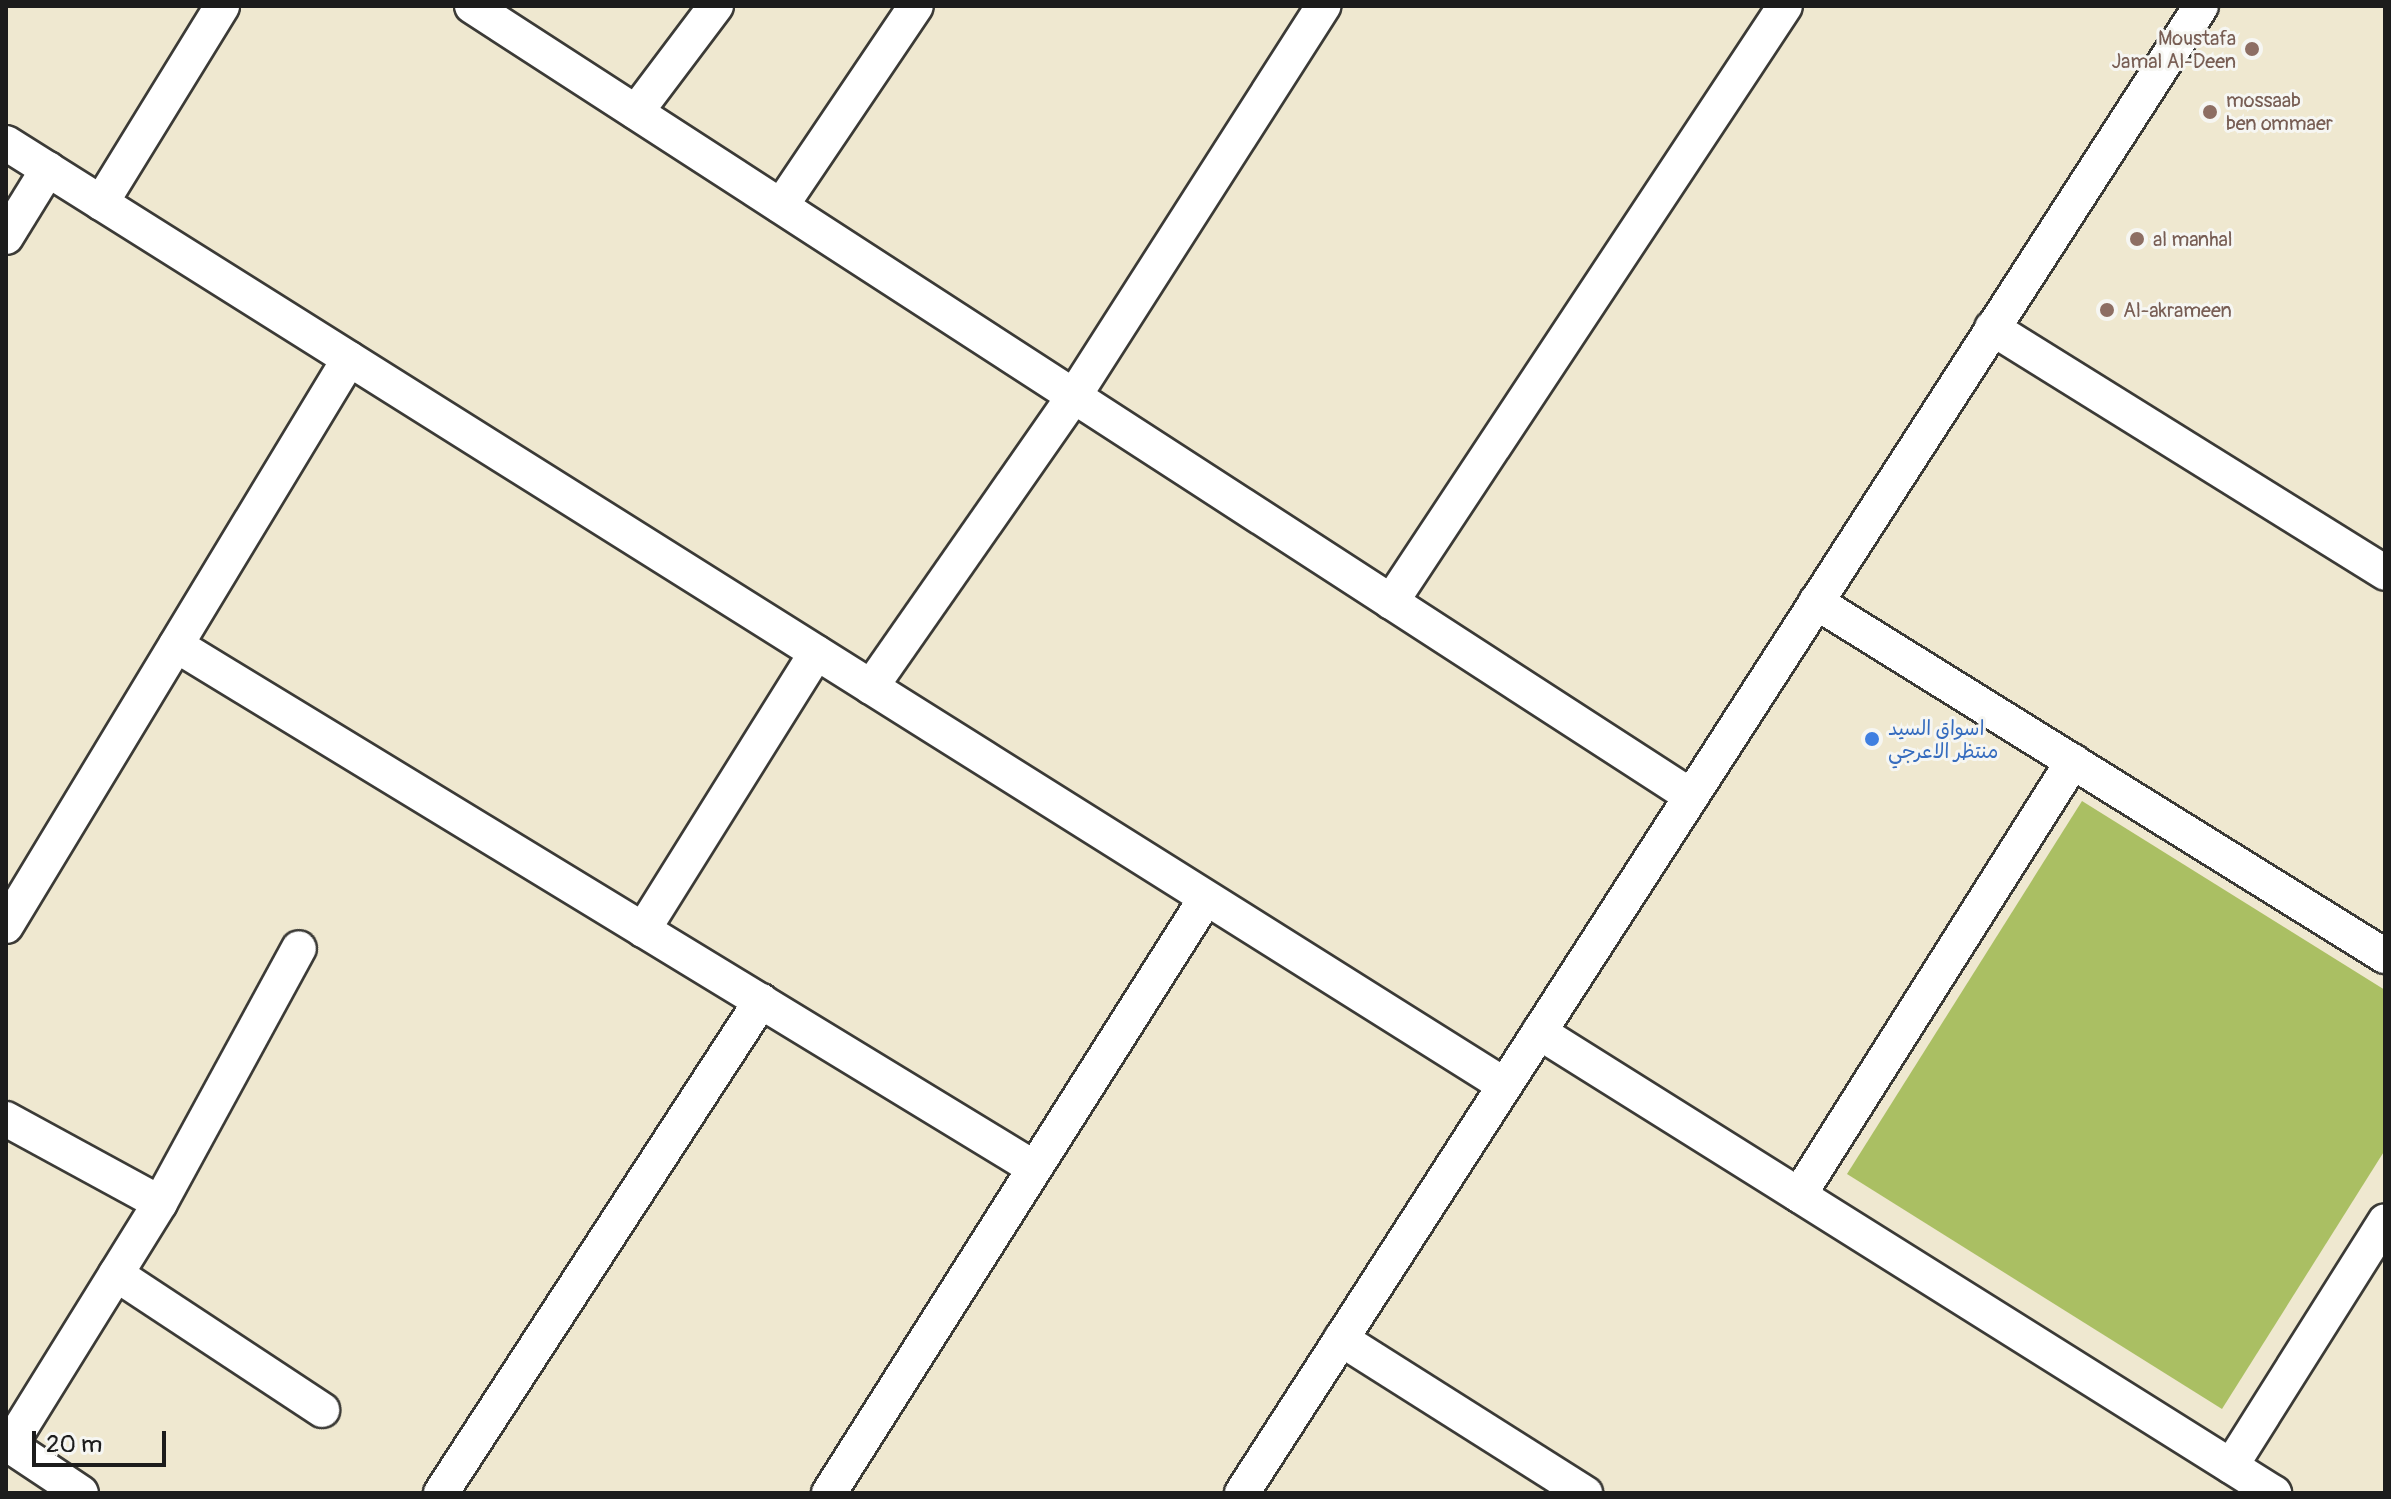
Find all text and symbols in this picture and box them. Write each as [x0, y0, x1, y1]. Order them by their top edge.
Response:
place label: Moustafa Jamal Al-Deen [2112, 26, 2236, 73]
marker: Moustafa Jamal Al-Deen [2243, 40, 2261, 58]
place label: mossaab ben ommaer [2226, 88, 2333, 135]
marker: mossaab ben ommaer [2201, 103, 2219, 121]
place label: al manhal [2153, 227, 2233, 251]
marker: al manhal [2128, 230, 2146, 248]
place label: Al-akrameen [2123, 298, 2232, 322]
marker: Al-akrameen [2098, 301, 2116, 319]
place label: اسواق السيد منتظر الاعرجي [1888, 716, 1998, 763]
marker: اسواق السيد منتظر الاعرجي [1863, 730, 1881, 748]
scale bar [36, 1415, 170, 1465]
text: 20 m [46, 1430, 102, 1459]

